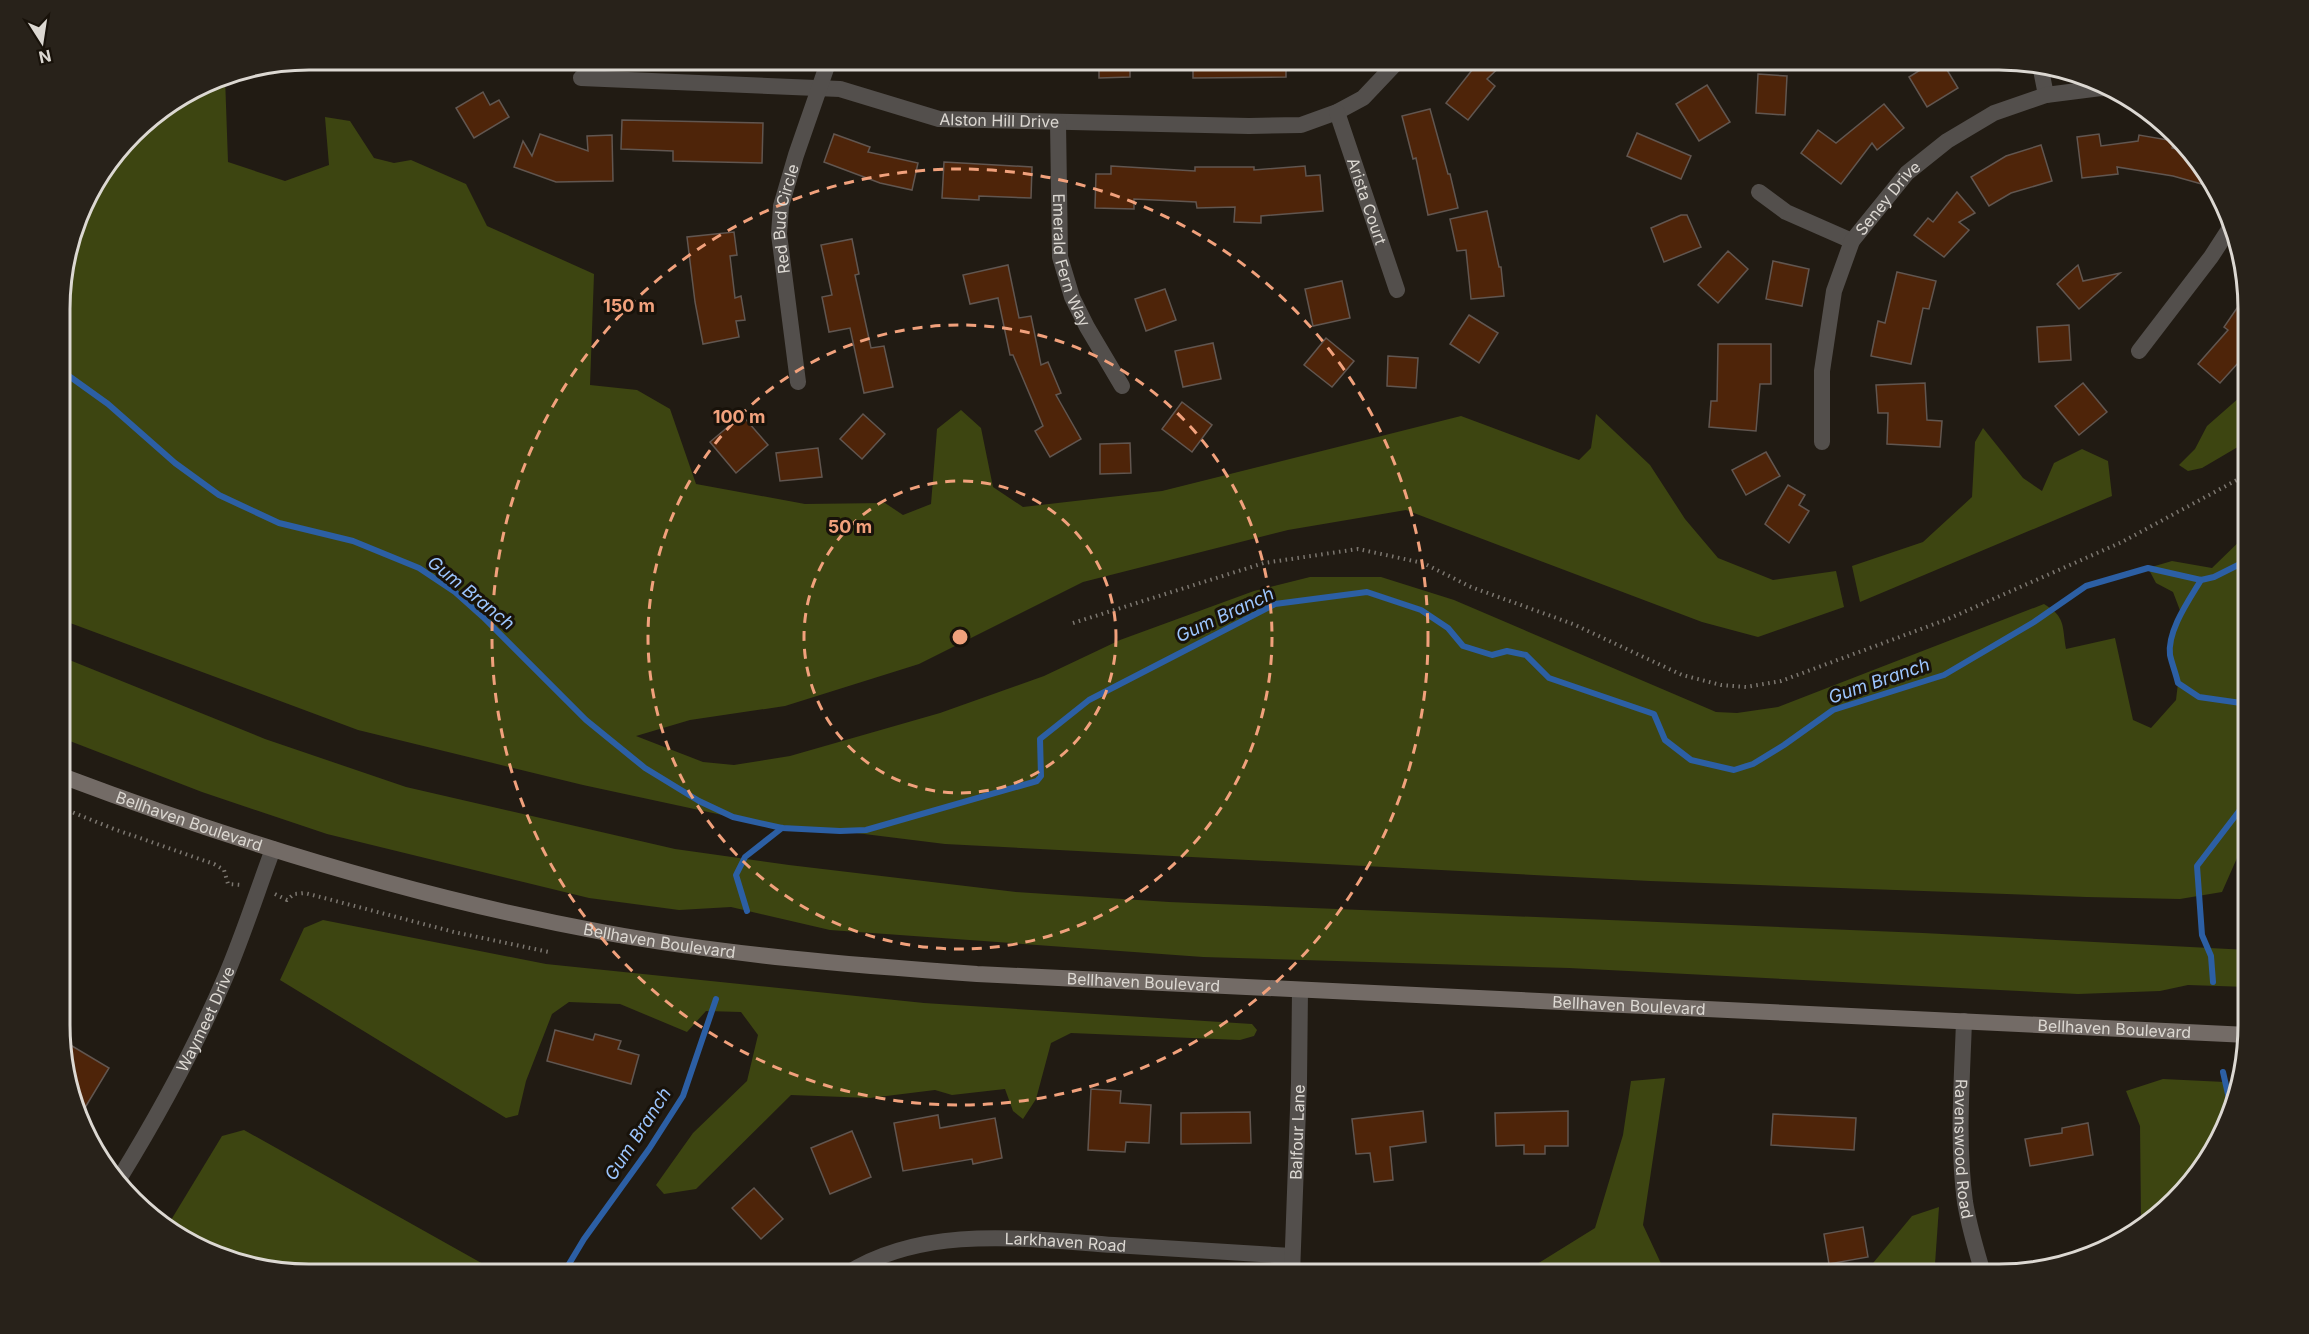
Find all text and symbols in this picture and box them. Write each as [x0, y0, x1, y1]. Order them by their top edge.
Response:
north arrow [12, 12, 72, 72]
text: N [37, 46, 53, 68]
street label: Alston Hill Drive [939, 109, 1059, 132]
street label: Arista Court [1343, 155, 1391, 247]
street label: Seney Drive [1851, 156, 1924, 239]
street label: Red Bud Circle [769, 161, 803, 275]
street label: Emerald Fern Way [1049, 193, 1095, 330]
text: 150 m [603, 295, 655, 316]
text: 100 m [713, 406, 765, 427]
text: 50 m [828, 516, 872, 537]
water label: Gum Branch [424, 551, 519, 634]
water label: Gum Branch [1172, 583, 1277, 646]
centre of rings [950, 627, 970, 647]
water label: Gum Branch [1825, 653, 1932, 708]
street label: Bellhaven Boulevard [113, 787, 265, 855]
street label: Bellhaven Boulevard [582, 919, 737, 962]
street label: Waymeet Drive [172, 963, 239, 1075]
street label: Bellhaven Boulevard [1066, 968, 1221, 996]
street label: Bellhaven Boulevard [1552, 992, 1706, 1019]
street label: Bellhaven Boulevard [2037, 1015, 2192, 1042]
street label: Ravenswood Road [1951, 1079, 1978, 1220]
water label: Gum Branch [600, 1084, 675, 1184]
street label: Balfour Lane [1285, 1084, 1309, 1180]
street label: Larkhaven Road [1004, 1228, 1127, 1256]

